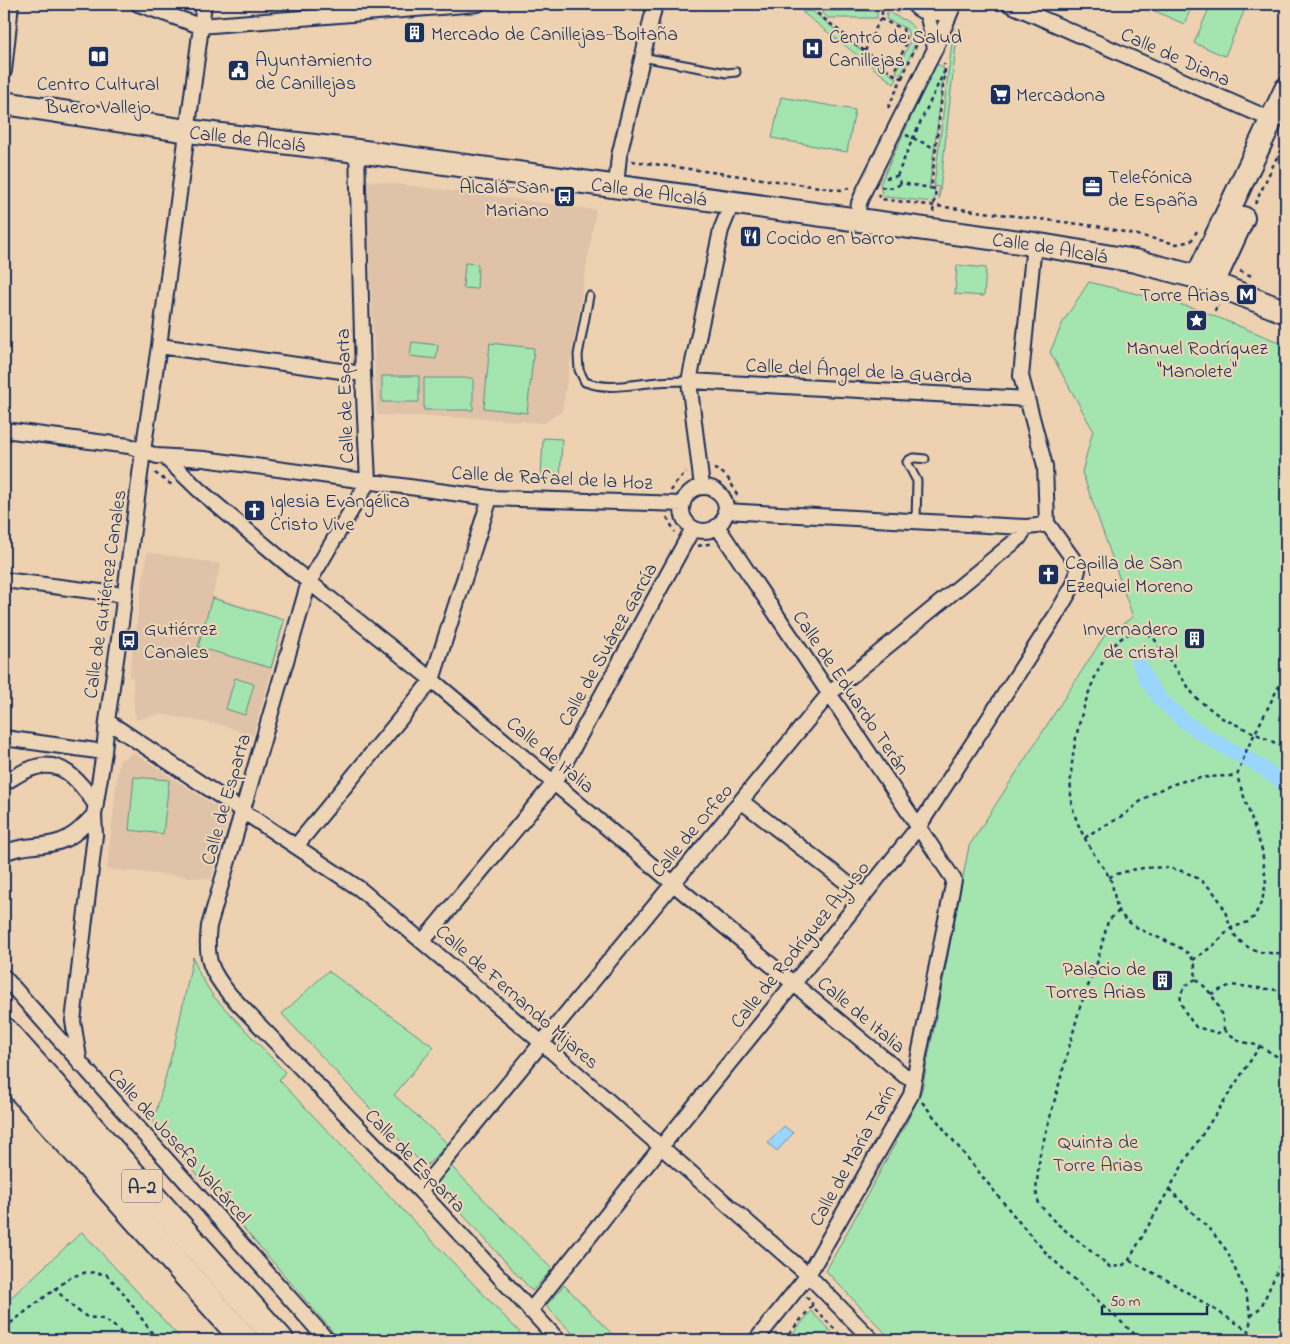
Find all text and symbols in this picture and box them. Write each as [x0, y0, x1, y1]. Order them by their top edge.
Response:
building icon: Mercado de Canillejas-Boltaña [403, 21, 427, 45]
place label: Mercado de Canillejas-Boltaña [431, 21, 678, 50]
street label: Calle de Diana [1115, 21, 1235, 95]
place label: Centro de Salud Canillejas [829, 24, 962, 76]
hospital icon: Centro de Salud Canillejas [801, 36, 825, 60]
library icon: Centro Cultural Buero Vallejo [86, 45, 110, 69]
place label: Ayuntamiento de Canillejas [255, 47, 372, 99]
public building icon: Ayuntamiento de Canillejas [227, 59, 251, 83]
place label: Centro Cultural Buero Vallejo [37, 71, 159, 123]
supermarket icon: Mercadona [988, 82, 1012, 106]
place label: Mercadona [1016, 82, 1105, 111]
street label: Calle de Alcalá [188, 119, 307, 162]
place label: Telefónica de España [1108, 164, 1198, 216]
street label: Calle de Alcalá [589, 171, 708, 216]
place label: Alcalá-San Mariano [459, 174, 549, 226]
office icon: Telefónica de España [1080, 175, 1104, 199]
bus stop icon: Alcalá-San Mariano [553, 185, 577, 209]
restaurant icon: Cocido en barro [738, 225, 762, 249]
place label: Cocido en barro [766, 225, 894, 254]
street label: Calle de Alcalá [990, 226, 1110, 273]
place label: Torre Arias [1139, 282, 1230, 311]
metro station icon: Torre Arias [1234, 282, 1258, 306]
place icon: Manuel Rodríguez "Manolete" [1185, 309, 1209, 333]
street label: Calle de Esparta [330, 328, 363, 464]
place label: Manuel Rodríguez "Manolete" [1126, 335, 1268, 387]
street label: Calle del Ángel de la Guarda [745, 352, 973, 394]
street label: Calle de Rafael de la Hoz [450, 460, 654, 499]
street label: Calle de Gutiérrez Canales [77, 488, 135, 701]
place label: Iglesia Evangélica Cristo Vive [270, 488, 410, 540]
church icon: Iglesia Evangélica Cristo Vive [242, 499, 266, 523]
place label: Capilla de San Ezequiel Moreno [1065, 550, 1193, 602]
street label: Calle de Suárez García [552, 558, 666, 732]
church icon: Capilla de San Ezequiel Moreno [1037, 562, 1061, 586]
street label: Calle de Eduardo Terán [784, 605, 916, 781]
place label: Gutiérrez Canales [144, 616, 218, 668]
place label: Invernadero de cristal [1083, 616, 1178, 668]
building icon: Invernadero de cristal [1182, 627, 1206, 651]
bus stop icon: Gutiérrez Canales [116, 628, 140, 652]
street label: Calle de Italia [499, 710, 600, 802]
street label: Calle de Esparta [195, 731, 260, 869]
street label: Calle de Orfeo [645, 778, 741, 885]
street label: Calle de Rodríguez Ayuso [724, 856, 879, 1036]
street label: Calle de Fernando Mijares [428, 918, 605, 1077]
place label: Palacio de Torres Arias [1045, 956, 1146, 1008]
building icon: Palacio de Torres Arias [1150, 968, 1174, 992]
street label: Calle de Italia [810, 970, 911, 1062]
street label: Calle de Josefa Valcárcel [100, 1062, 256, 1231]
street label: Calle de María Tarín [803, 1080, 905, 1232]
street label: Calle de Esparta [357, 1103, 472, 1220]
park label: Quinta de Torre Arias [1053, 1129, 1143, 1181]
road number: A-2 [122, 1170, 162, 1202]
scale bar [1102, 1284, 1208, 1316]
text: 50 m [1110, 1291, 1141, 1313]

